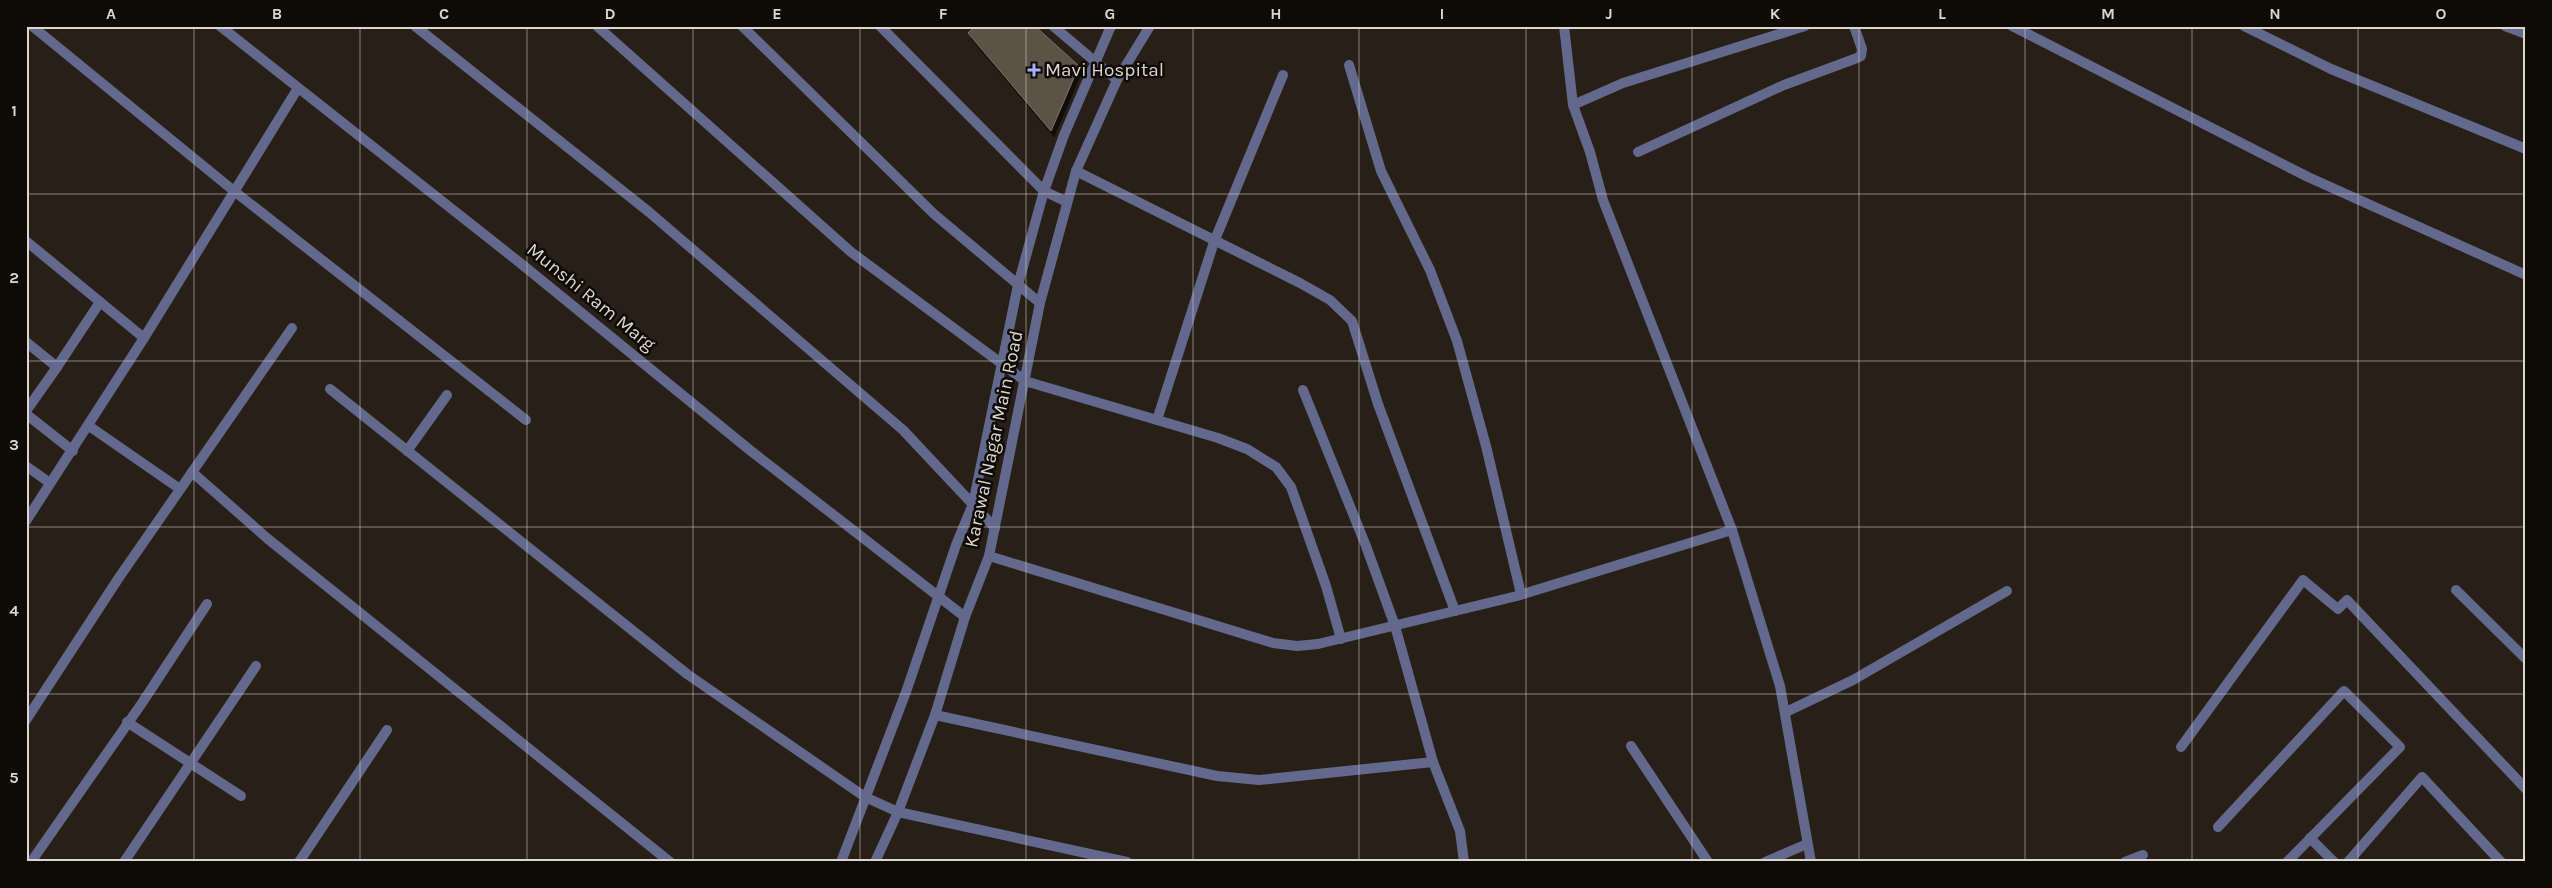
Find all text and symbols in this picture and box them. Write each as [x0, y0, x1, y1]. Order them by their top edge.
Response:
text: A [106, 4, 116, 23]
text: B [272, 4, 282, 23]
text: C [439, 4, 449, 23]
text: D [605, 4, 616, 23]
text: E [772, 4, 782, 23]
text: F [939, 4, 948, 23]
text: G [1105, 4, 1115, 23]
text: H [1270, 4, 1282, 23]
text: I [1440, 4, 1444, 23]
text: J [1605, 4, 1613, 23]
text: K [1770, 4, 1781, 23]
text: L [1938, 4, 1946, 23]
text: M [2101, 4, 2115, 23]
text: N [2269, 4, 2281, 23]
text: O [2436, 4, 2447, 23]
place label: Mavi Hospital [1045, 59, 1164, 81]
marker: Mavi Hospital [1027, 63, 1041, 77]
text: 1 [11, 101, 17, 120]
street label: Munshi Ram Marg [522, 238, 660, 356]
text: 2 [9, 268, 19, 287]
street label: Karawal Nagar Main Road [960, 328, 1028, 550]
text: 3 [9, 435, 19, 454]
text: 4 [9, 601, 19, 620]
text: 5 [9, 768, 19, 787]

